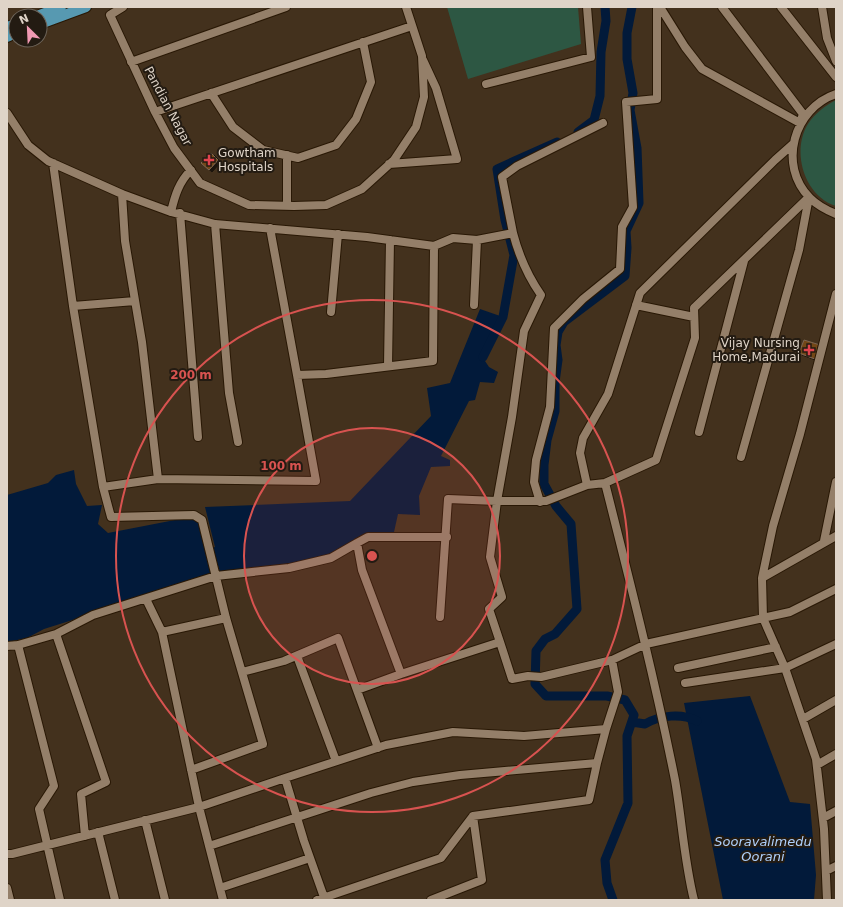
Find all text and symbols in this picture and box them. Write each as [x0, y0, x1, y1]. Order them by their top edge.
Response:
north arrow [8, 8, 48, 48]
text: N [17, 12, 31, 27]
street label: Pandian Nagar [141, 64, 195, 148]
place label: Gowtham Hospitals [218, 146, 276, 174]
marker: Gowtham Hospitals [203, 154, 215, 166]
place label: Vijay Nursing Home,Madurai [712, 336, 800, 364]
marker: Vijay Nursing Home,Madurai [803, 344, 815, 356]
text: 200 m [170, 368, 212, 382]
text: 100 m [260, 459, 302, 473]
centre of rings [365, 549, 379, 563]
water label: Sooravalimedu Oorani [714, 834, 812, 864]

